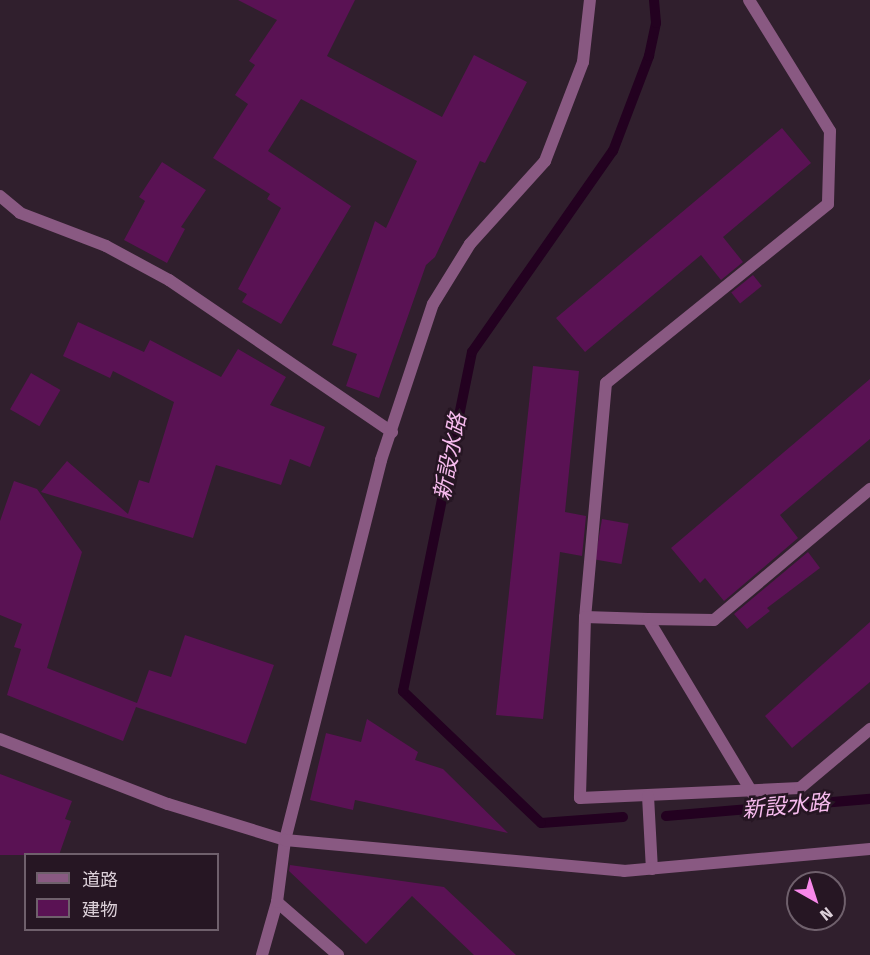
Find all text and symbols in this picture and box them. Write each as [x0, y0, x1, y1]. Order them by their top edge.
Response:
water label: 新設水路 [429, 411, 471, 503]
water label: 新設水路 [741, 789, 831, 823]
legend [24, 853, 219, 931]
text: 道路 [82, 869, 118, 891]
north arrow [786, 871, 846, 931]
text: 建物 [82, 899, 118, 921]
text: N [816, 903, 836, 925]

